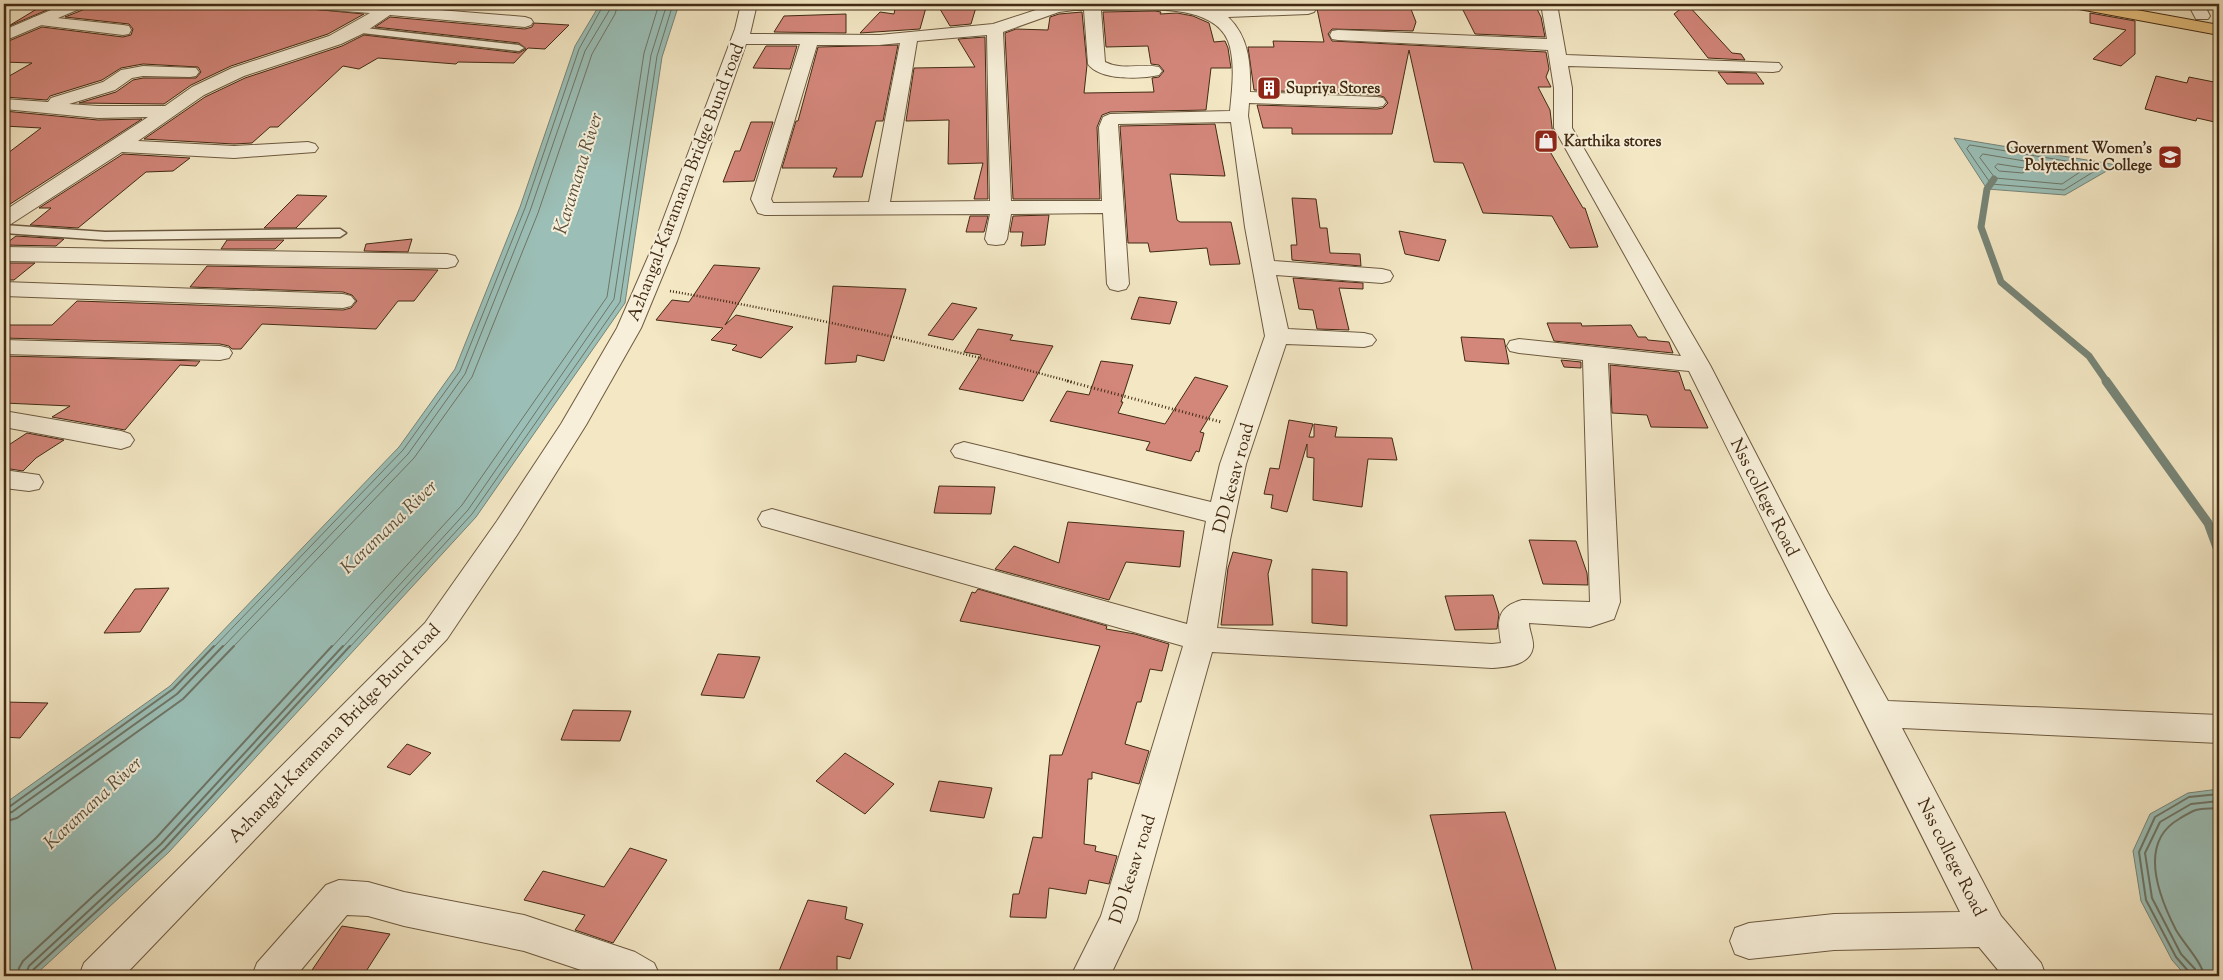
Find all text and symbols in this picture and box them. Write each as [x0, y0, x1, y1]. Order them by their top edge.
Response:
street label: Azhangal-Karamana Bridge Bund road [622, 40, 752, 325]
building icon: Supriya Stores [1256, 75, 1282, 101]
place label: Supriya Stores [1286, 79, 1380, 100]
water label: Karamana River [548, 109, 611, 238]
shop icon: Karthika stores [1533, 128, 1559, 154]
place label: Karthika stores [1564, 132, 1662, 153]
place label: Government Women's Polytechnic College [2006, 139, 2152, 177]
school or university icon: Government Women's Polytechnic College [2157, 144, 2183, 170]
street label: DD kesav road [1208, 420, 1262, 537]
street label: Nss college Road [1722, 434, 1804, 562]
water label: Karamana River [335, 474, 445, 581]
street label: Azhangal-Karamana Bridge Bund road [223, 619, 448, 850]
water label: Karamana River [38, 751, 149, 857]
street label: Nss college Road [1909, 794, 1991, 922]
street label: DD kesav road [1104, 812, 1164, 928]

